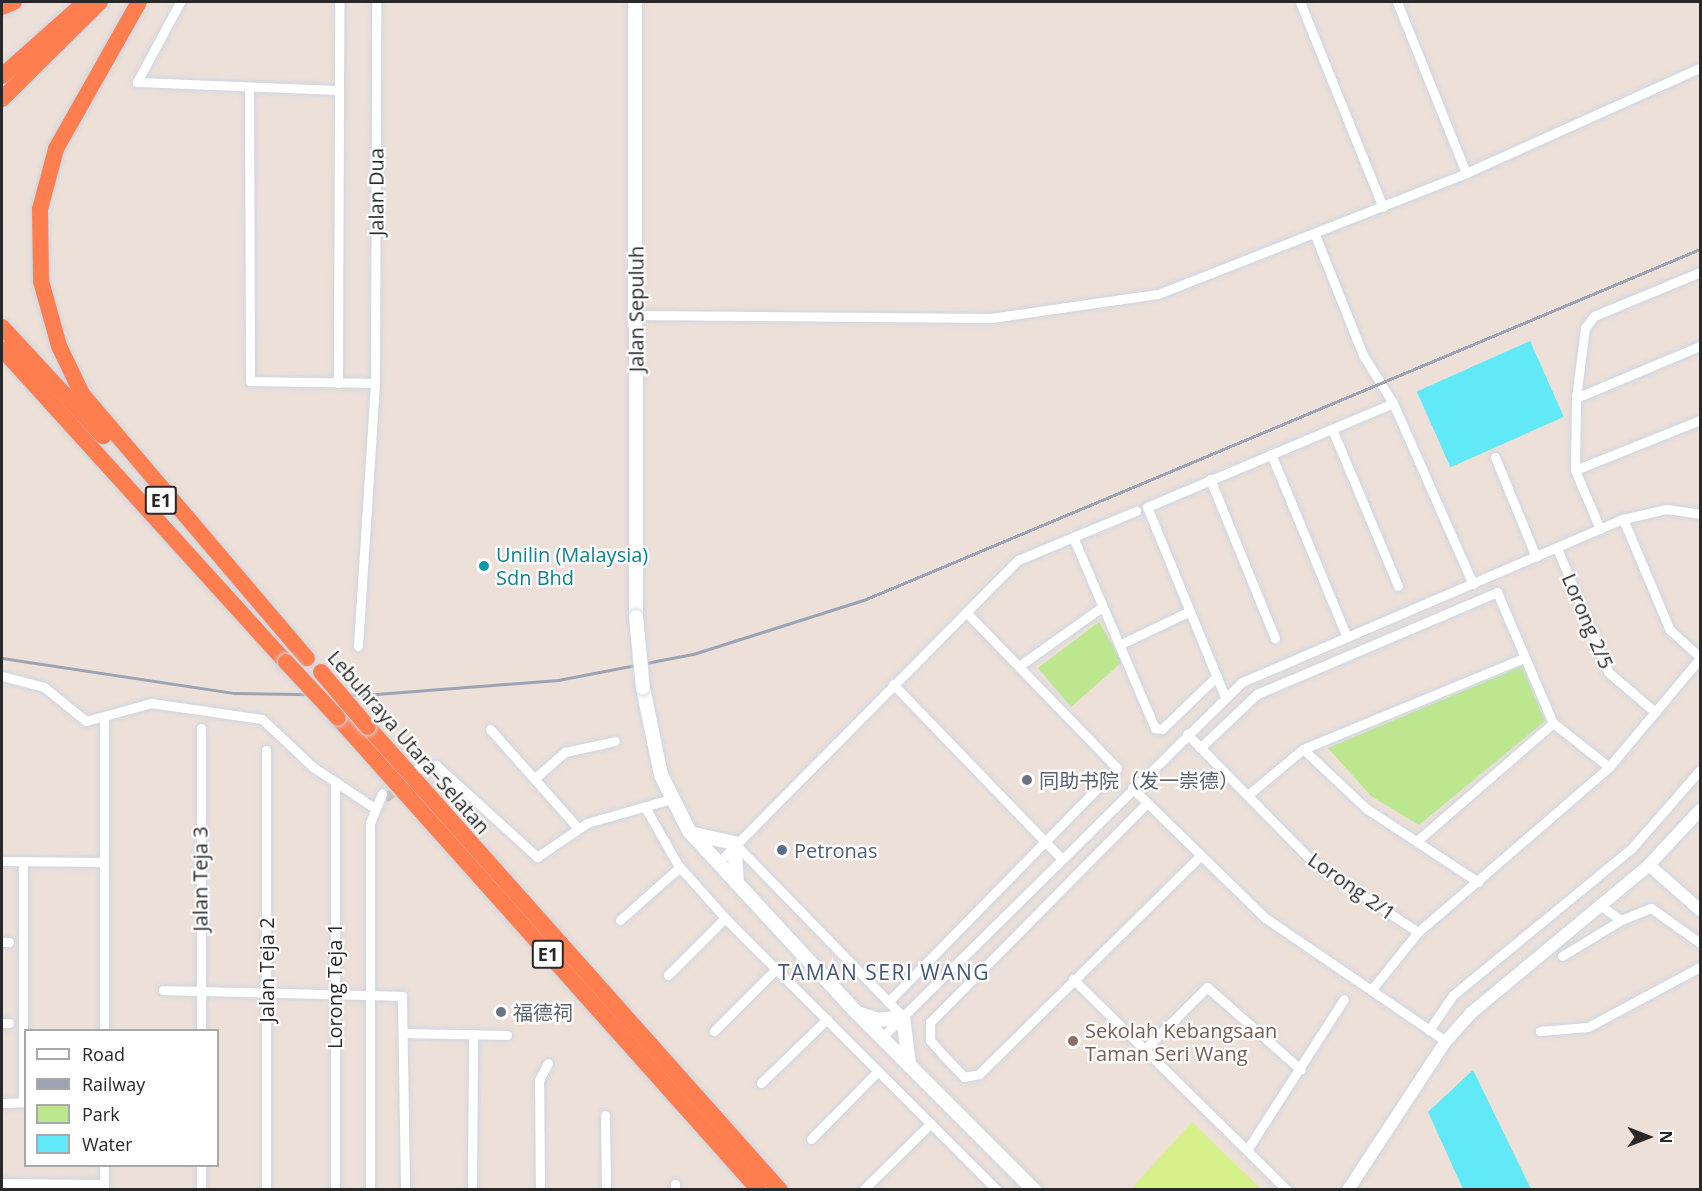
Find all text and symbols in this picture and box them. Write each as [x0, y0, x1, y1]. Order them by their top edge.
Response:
street label: Jalan Dua [364, 148, 388, 236]
street label: Jalan Sepuluh [624, 246, 648, 372]
road number: E1 [144, 485, 178, 515]
place label: Unilin (Malaysia) Sdn Bhd [496, 542, 648, 589]
marker: Unilin (Malaysia) Sdn Bhd [477, 559, 491, 573]
street label: Lorong 2/5 [1557, 570, 1619, 672]
street label: Lebuhraya Utara–Selatan [323, 645, 495, 839]
place label: 同助书院（发一崇德） [1039, 768, 1239, 792]
marker: 同助书院（发一崇德） [1020, 773, 1034, 787]
street label: Jalan Teja 3 [188, 826, 212, 932]
place label: Petronas [794, 838, 878, 862]
marker: Petronas [775, 843, 789, 857]
street label: Lorong 2/1 [1304, 847, 1400, 925]
street label: Jalan Teja 2 [254, 917, 278, 1023]
street label: Lorong Teja 1 [322, 923, 346, 1049]
road number: E1 [532, 939, 564, 969]
district label: TAMAN SERI WANG [778, 959, 990, 985]
place label: 福德祠 [513, 1000, 573, 1024]
marker: 福德祠 [494, 1005, 508, 1019]
place label: Sekolah Kebangsaan Taman Seri Wang [1085, 1018, 1277, 1065]
legend [24, 1029, 219, 1167]
marker: Sekolah Kebangsaan Taman Seri Wang [1066, 1034, 1080, 1048]
text: Road [82, 1042, 125, 1066]
text: Railway [82, 1072, 145, 1096]
text: Park [82, 1102, 120, 1126]
north arrow [1618, 1107, 1678, 1167]
text: N [1655, 1130, 1677, 1144]
text: Water [82, 1132, 133, 1156]

